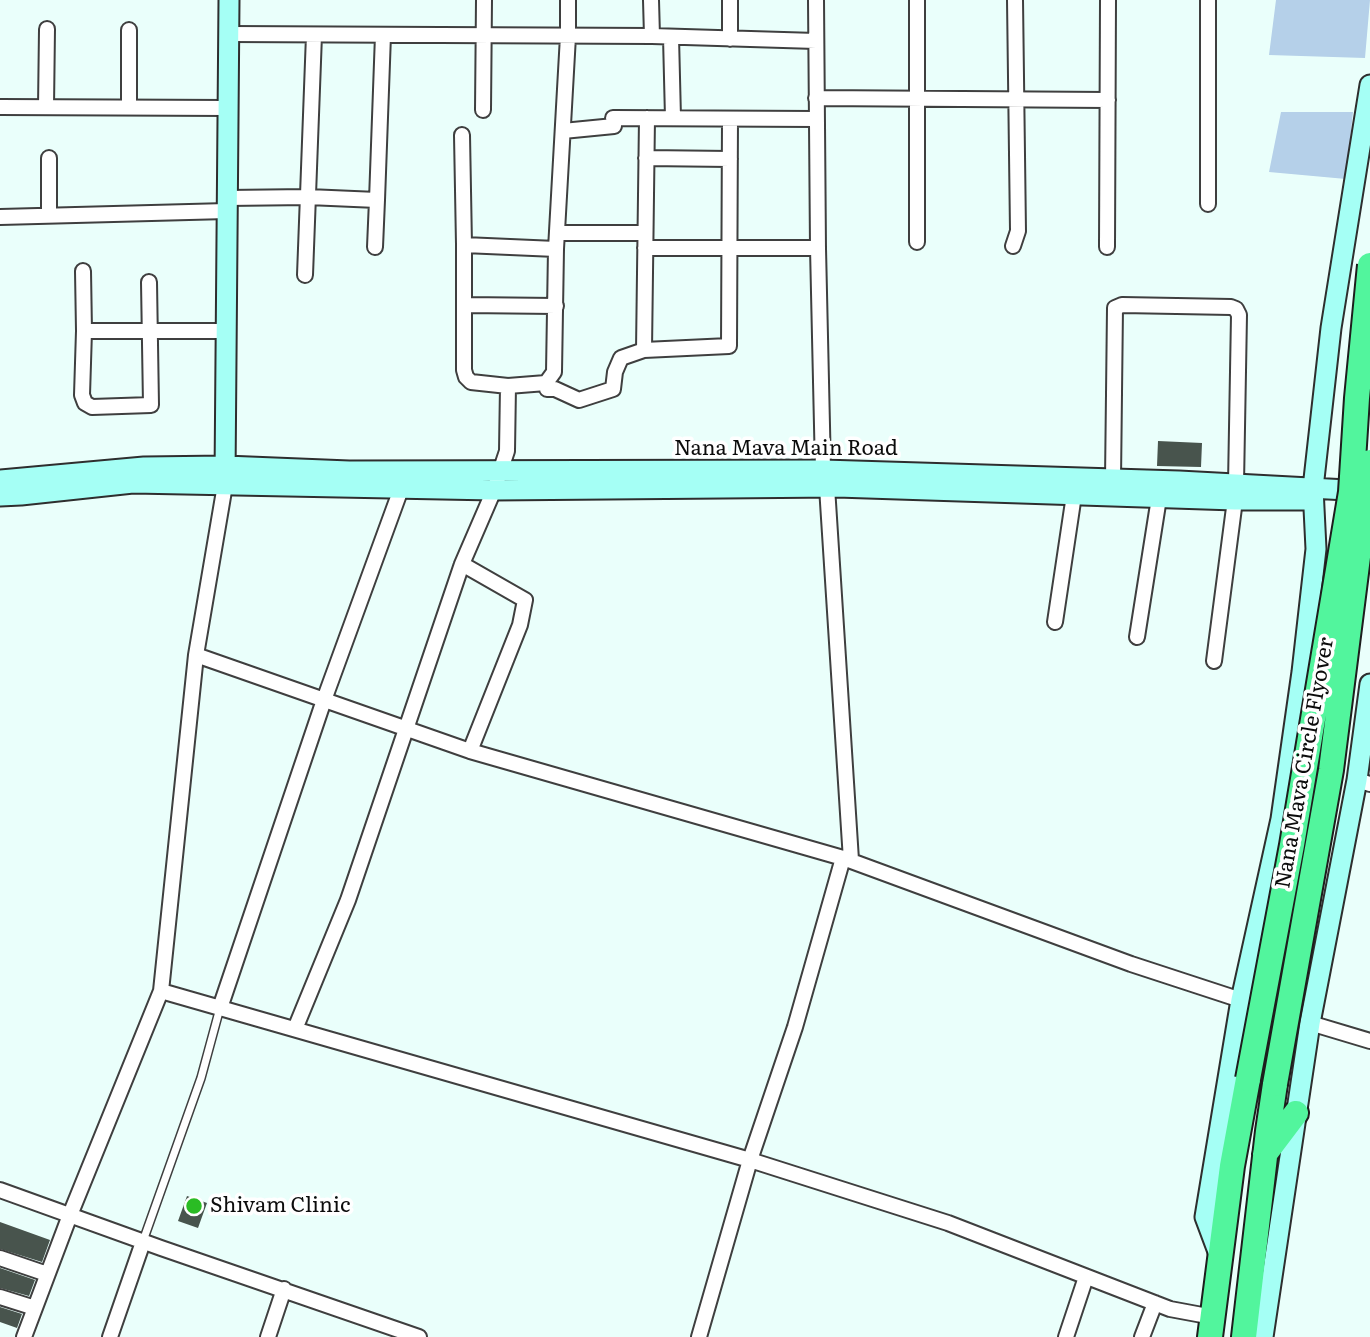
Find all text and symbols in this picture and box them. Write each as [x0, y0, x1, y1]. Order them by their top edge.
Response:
street label: Nana Mava Main Road [674, 436, 898, 462]
street label: Nana Mava Circle Flyover [1271, 636, 1339, 890]
place label: Shivam Clinic [210, 1193, 350, 1219]
marker: Shivam Clinic [184, 1196, 204, 1216]

